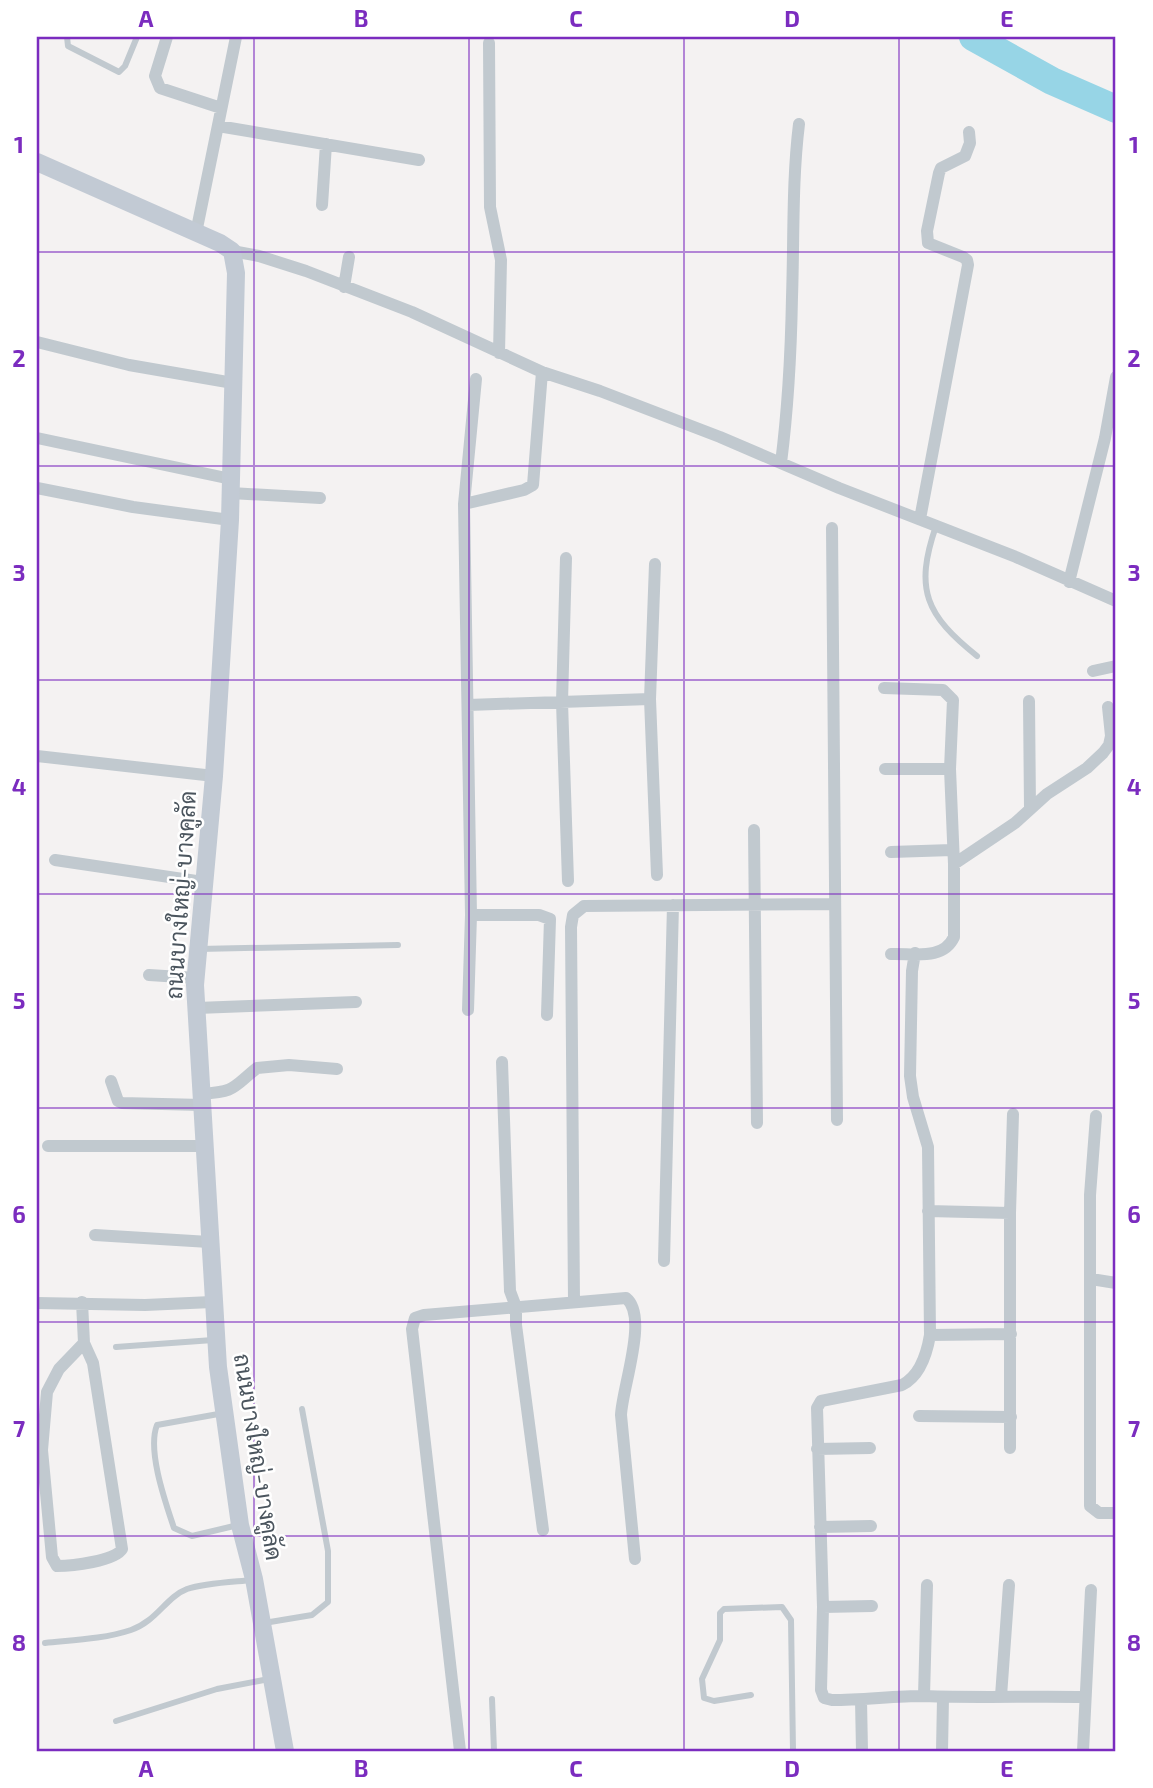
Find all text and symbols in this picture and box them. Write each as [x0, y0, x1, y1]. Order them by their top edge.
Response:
text: A [138, 4, 154, 32]
text: B [354, 4, 368, 32]
text: C [569, 4, 583, 32]
text: D [784, 4, 800, 32]
text: E [1000, 4, 1014, 32]
text: 1 [14, 130, 24, 158]
text: 1 [1129, 130, 1139, 158]
text: 2 [12, 344, 26, 372]
text: 2 [1127, 344, 1141, 372]
text: 3 [12, 558, 26, 586]
text: 3 [1127, 558, 1141, 586]
text: 4 [12, 772, 26, 800]
text: 4 [1127, 772, 1141, 800]
street label: ถนนบางใหญ่-บางคูลัด [158, 790, 205, 1000]
text: 5 [13, 986, 25, 1014]
text: 5 [1128, 986, 1140, 1014]
text: 6 [12, 1200, 26, 1228]
text: 6 [1127, 1200, 1141, 1228]
street label: ถนนบางใหญ่-บางคูลัด [225, 1351, 290, 1563]
text: 7 [13, 1414, 25, 1442]
text: 7 [1128, 1414, 1140, 1442]
text: 8 [12, 1628, 26, 1656]
text: 8 [1127, 1628, 1141, 1656]
text: A [138, 1754, 154, 1782]
text: B [354, 1754, 368, 1782]
text: C [569, 1754, 583, 1782]
text: D [784, 1754, 800, 1782]
text: E [1000, 1754, 1014, 1782]

